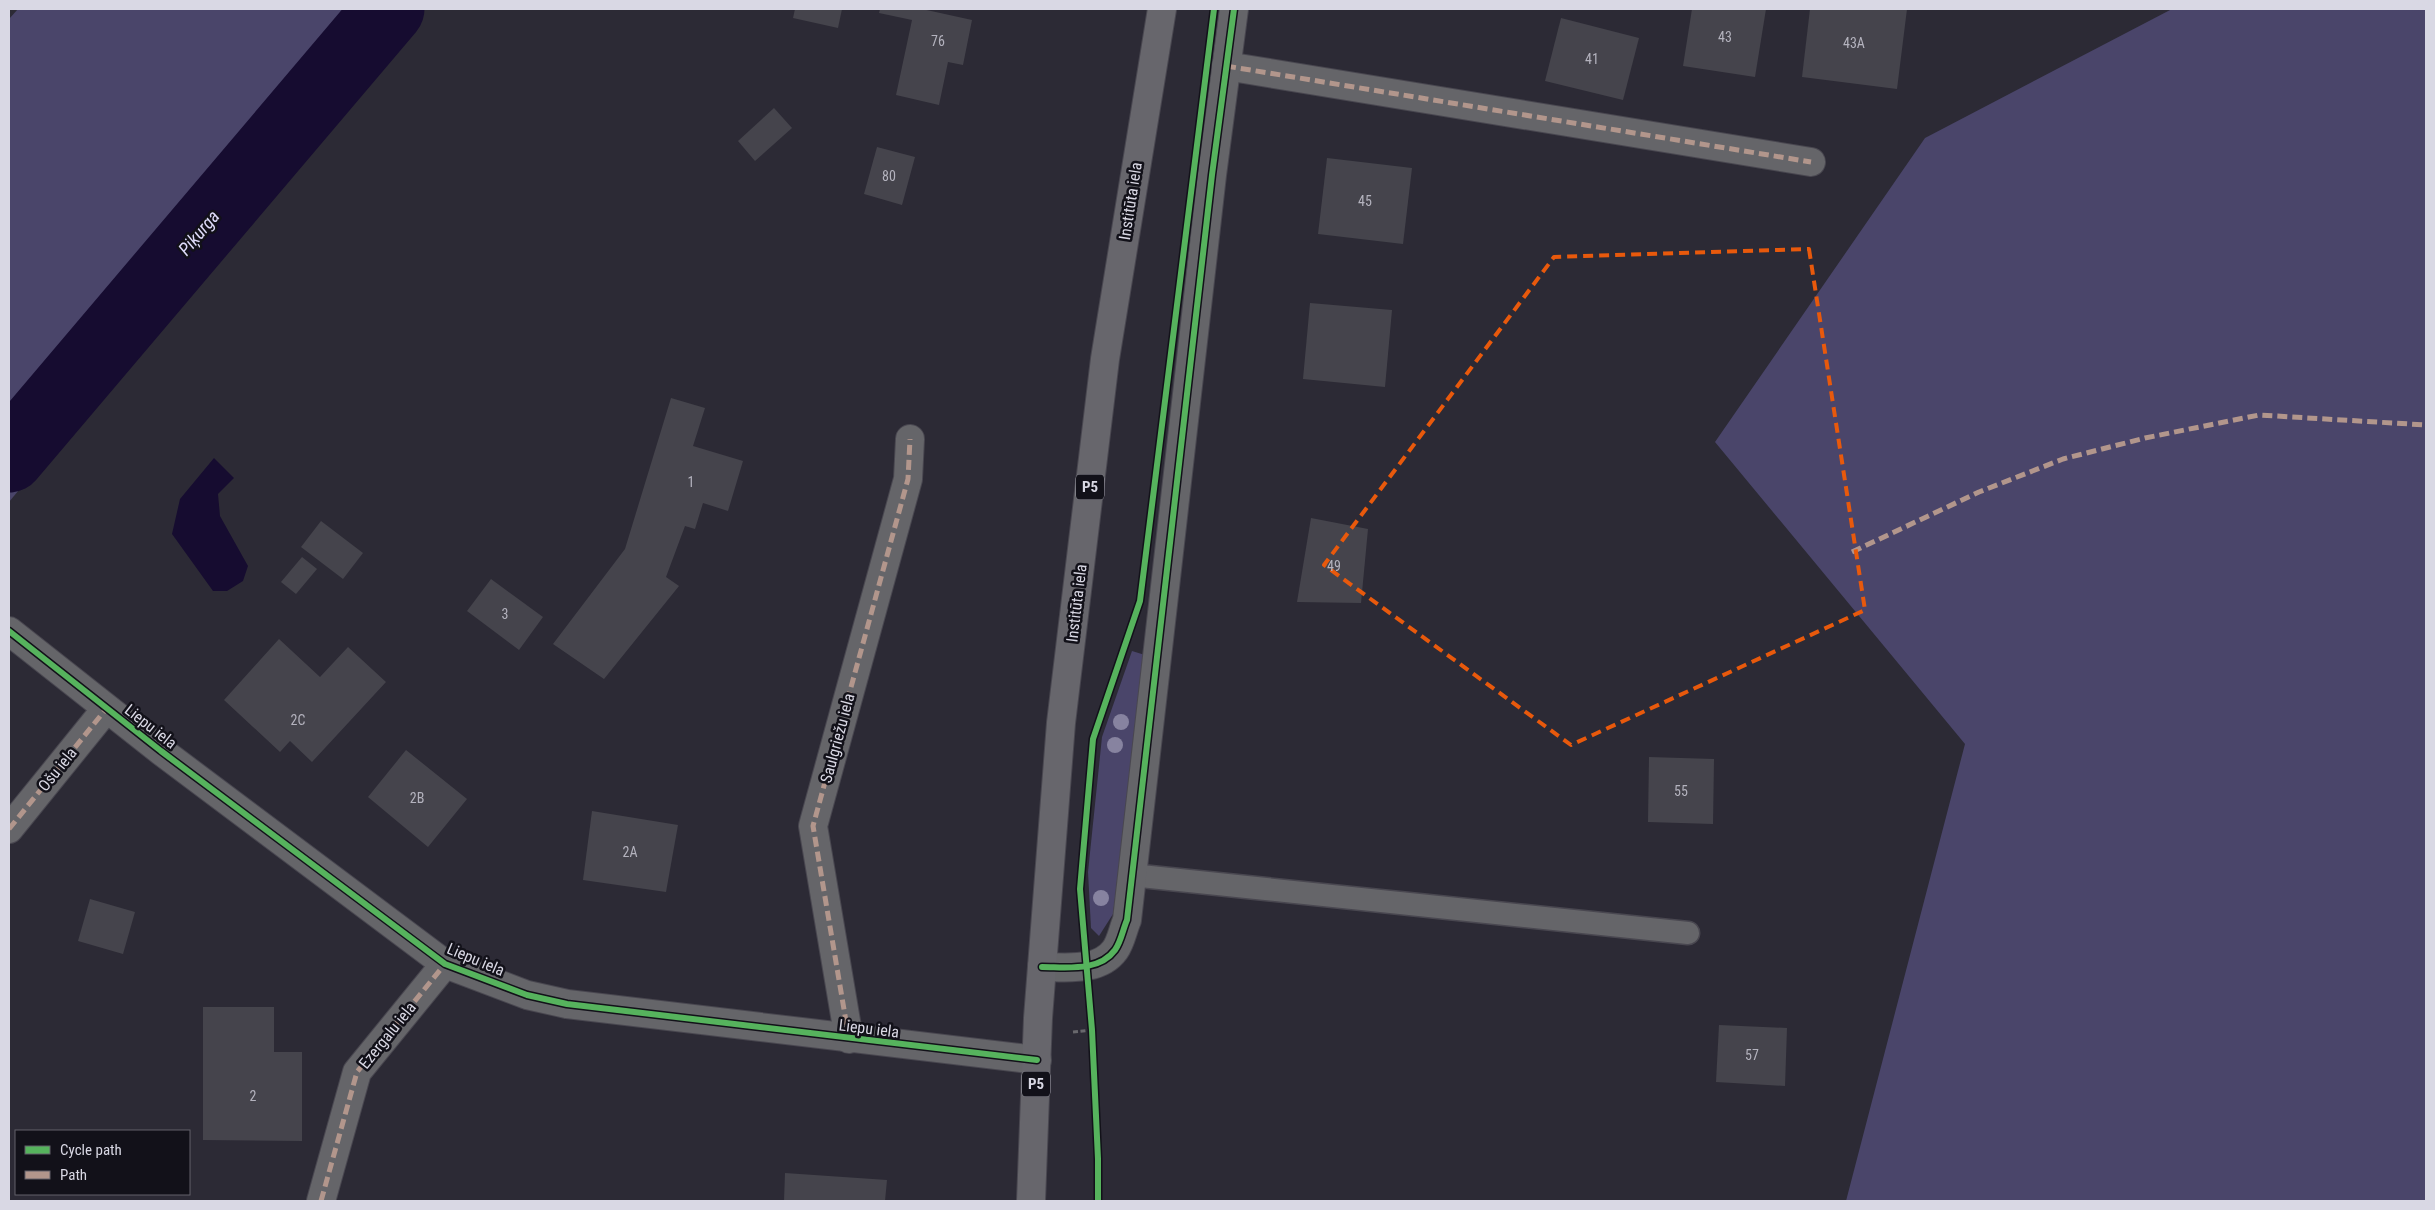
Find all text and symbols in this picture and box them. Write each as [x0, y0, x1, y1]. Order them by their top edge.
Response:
house number: 43 [1718, 29, 1732, 45]
house number: 76 [931, 33, 945, 49]
house number: 43A [1843, 35, 1865, 51]
house number: 41 [1585, 51, 1599, 67]
street label: Institūta iela [1115, 161, 1146, 241]
house number: 80 [882, 168, 896, 184]
house number: 45 [1358, 193, 1372, 209]
water label: Piķurga [174, 206, 224, 260]
house number: 1 [688, 474, 694, 490]
road number: P5 [1076, 474, 1104, 500]
house number: 49 [1327, 558, 1341, 574]
street label: Institūta iela [1062, 563, 1091, 643]
house number: 3 [502, 606, 508, 622]
street label: Saulgriežu iela [816, 691, 859, 785]
street label: Liepu iela [121, 700, 180, 753]
house number: 2C [291, 712, 305, 728]
street label: Ošu iela [34, 744, 81, 795]
house number: 55 [1674, 783, 1688, 799]
house number: 2B [410, 790, 424, 806]
house number: 2A [623, 844, 637, 860]
street label: Liepu iela [444, 939, 507, 980]
street label: Ezergalu iela [355, 998, 420, 1072]
street label: Liepu iela [838, 1015, 900, 1042]
house number: 57 [1745, 1047, 1759, 1063]
road number: P5 [1022, 1072, 1050, 1096]
house number: 2 [250, 1088, 257, 1104]
legend [15, 1130, 190, 1195]
text: Cycle path [60, 1141, 122, 1159]
text: Path [60, 1166, 87, 1184]

